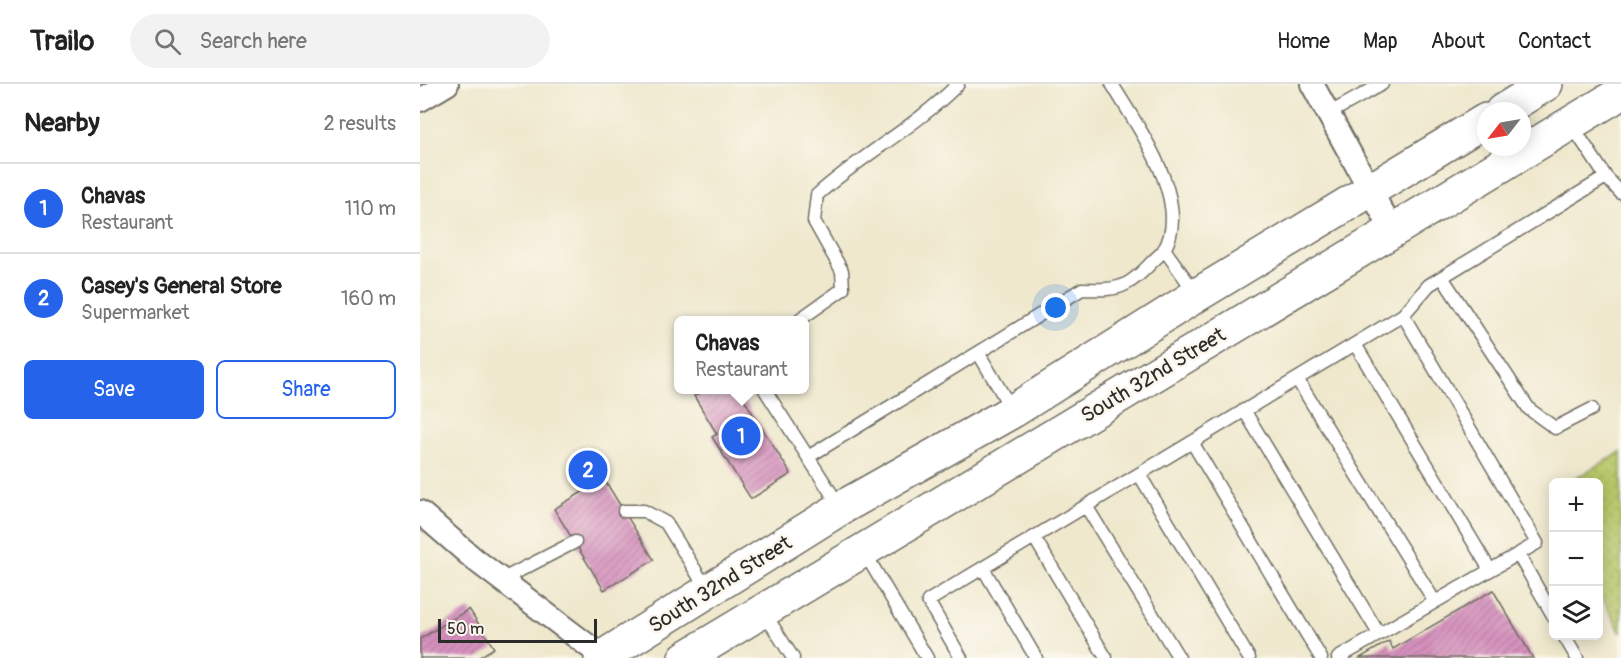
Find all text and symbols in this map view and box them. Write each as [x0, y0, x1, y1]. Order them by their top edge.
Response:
search box [130, 14, 550, 68]
text: Trailo [30, 24, 94, 59]
icon: search [151, 25, 184, 58]
text: Search here [199, 27, 307, 55]
text: Home [1277, 28, 1330, 55]
text: Map [1363, 28, 1398, 55]
text: About [1431, 28, 1485, 55]
text: Contact [1518, 28, 1591, 55]
north arrow [1477, 102, 1531, 156]
text: Nearby [24, 107, 100, 139]
text: 2 results [324, 111, 396, 136]
text: Chavas [81, 182, 145, 210]
text: 1 [40, 196, 47, 221]
text: 110 m [345, 196, 396, 221]
text: Restaurant [81, 210, 173, 235]
text: Casey's General Store [81, 272, 282, 300]
text: 2 [38, 286, 49, 311]
text: 160 m [341, 286, 396, 311]
your location [1041, 293, 1070, 322]
text: Supermarket [81, 300, 190, 325]
popup [674, 316, 809, 394]
street label: South 32nd Street [1076, 321, 1231, 429]
text: Chavas [695, 329, 759, 357]
text: Restaurant [695, 357, 788, 382]
button: Save [24, 360, 204, 419]
button: Share [216, 360, 396, 419]
pin: 1 [722, 414, 760, 458]
pin: 2 [568, 448, 608, 492]
map controls [1549, 478, 1603, 640]
button: + [1549, 478, 1603, 532]
street label: South 32nd Street [644, 529, 797, 639]
button: − [1549, 532, 1603, 586]
button: layers [1549, 586, 1603, 640]
scale bar [438, 616, 597, 644]
text: 50 m [447, 619, 484, 639]

